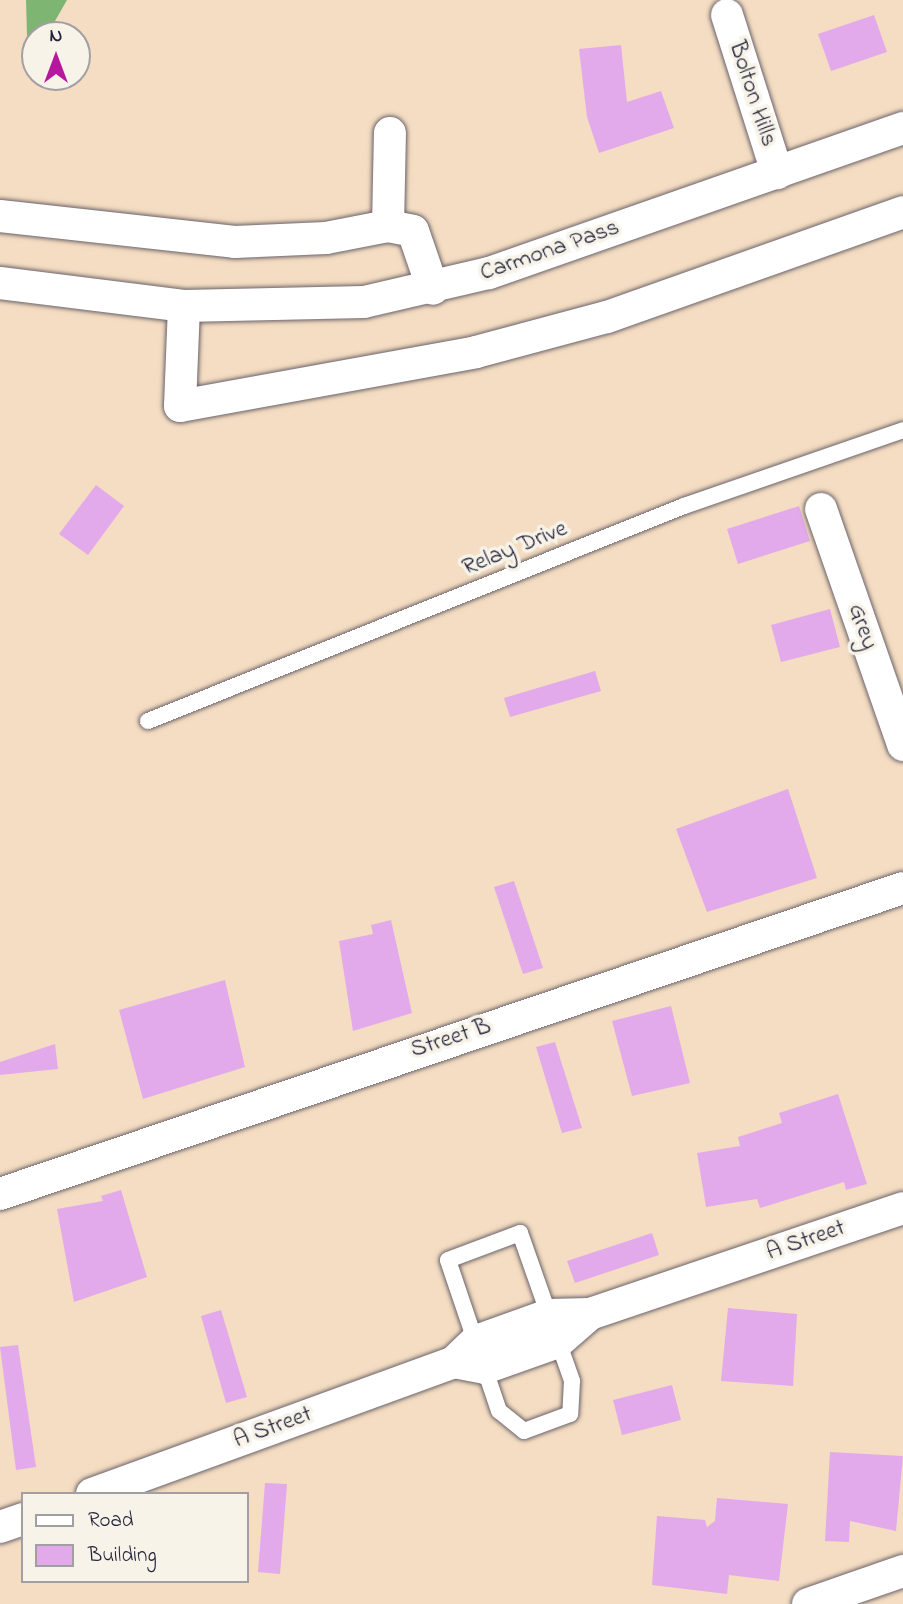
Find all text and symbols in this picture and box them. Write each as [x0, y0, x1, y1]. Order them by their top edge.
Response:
north arrow [21, 21, 91, 91]
text: N [50, 23, 62, 50]
street label: Bolton Hills [721, 38, 783, 150]
street label: Carmona Pass [477, 214, 623, 288]
street label: Relay Drive [458, 515, 572, 583]
street label: Grey [841, 600, 883, 654]
street label: Street B [407, 1013, 495, 1065]
street label: A Street [763, 1214, 849, 1268]
street label: A Street [230, 1401, 316, 1455]
legend [21, 1492, 248, 1583]
text: Road [88, 1506, 134, 1536]
text: Building [88, 1541, 157, 1571]

